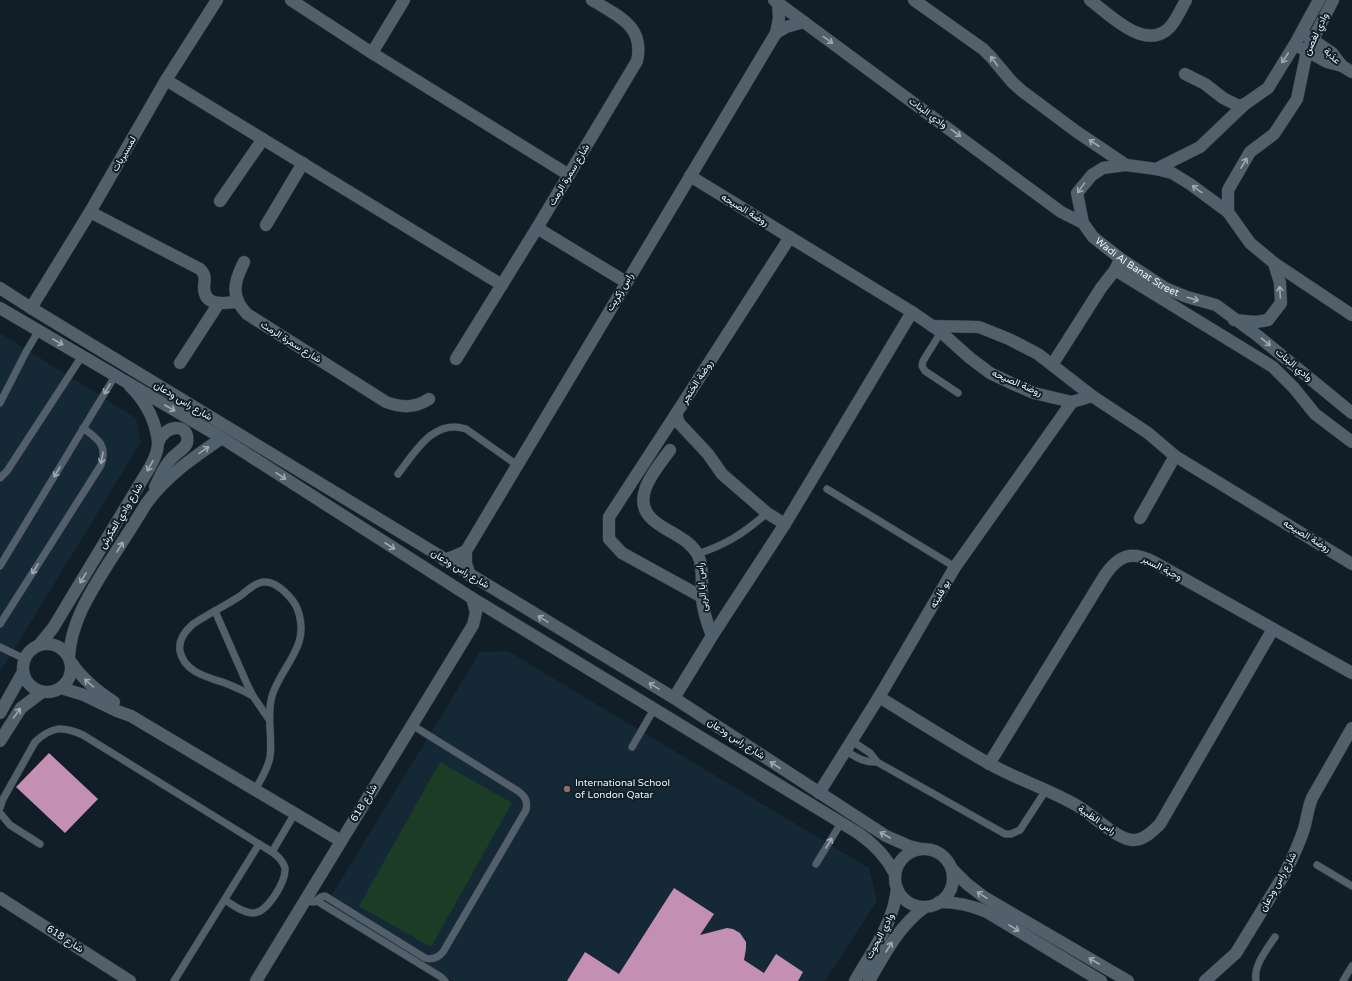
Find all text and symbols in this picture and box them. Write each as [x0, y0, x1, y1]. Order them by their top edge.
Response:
street label: وادي لغصن [1301, 11, 1333, 58]
one-way arrow [823, 36, 834, 44]
street label: عذبة [1321, 45, 1343, 67]
one-way arrow [1281, 52, 1289, 64]
one-way arrow [990, 56, 998, 67]
street label: وادي البنات [905, 95, 950, 133]
one-way arrow [950, 129, 961, 137]
street label: لمسيربات [109, 134, 139, 174]
one-way arrow [1089, 139, 1100, 147]
street label: شارع سمرة الرمث [546, 142, 592, 208]
one-way arrow [1240, 157, 1248, 169]
one-way arrow [1077, 183, 1085, 194]
one-way arrow [1191, 185, 1202, 193]
street label: روضة الصيحه [719, 191, 771, 229]
street label: Wadi Al Banat Street [1093, 235, 1181, 299]
street label: راس زكريت [604, 271, 636, 313]
one-way arrow [1277, 286, 1284, 299]
one-way arrow [1186, 296, 1199, 303]
street label: شارع سمرة الرمث [258, 318, 324, 366]
one-way arrow [52, 338, 64, 346]
one-way arrow [1260, 338, 1271, 347]
street label: وادي البنات [1272, 346, 1315, 385]
street label: روضة الخنجر [678, 358, 716, 407]
street label: روضة الصيحه [990, 367, 1044, 399]
street label: شارع راس ودعان [152, 379, 214, 423]
one-way arrow [102, 383, 110, 395]
one-way arrow [164, 404, 176, 412]
one-way arrow [198, 446, 209, 454]
one-way arrow [98, 451, 106, 464]
one-way arrow [146, 460, 154, 472]
one-way arrow [52, 466, 60, 478]
one-way arrow [275, 472, 287, 480]
street label: شارع وادي العكرش [97, 481, 147, 552]
street label: روضة الصيحه [1281, 517, 1333, 555]
one-way arrow [115, 541, 124, 552]
one-way arrow [385, 541, 396, 550]
street label: شارع راس ودعان [429, 547, 491, 591]
street label: وجبة السبر [1139, 552, 1184, 583]
street label: راس ابا الربى [694, 562, 710, 612]
one-way arrow [31, 563, 39, 574]
one-way arrow [79, 572, 87, 584]
street label: بو فليته [927, 578, 953, 610]
one-way arrow [537, 615, 549, 623]
one-way arrow [84, 678, 94, 688]
one-way arrow [648, 682, 660, 690]
one-way arrow [13, 708, 21, 719]
street label: شارع راس ودعان [705, 716, 767, 762]
one-way arrow [769, 760, 781, 768]
place label: International School of London Qatar [575, 777, 670, 801]
street label: شارع 618 [348, 782, 380, 824]
marker: International School of London Qatar [562, 784, 572, 794]
street label: راس الظبية [1076, 803, 1118, 837]
one-way arrow [879, 830, 891, 838]
one-way arrow [825, 837, 833, 849]
street label: شارع راس ودعان [1257, 850, 1299, 914]
one-way arrow [977, 891, 988, 899]
street label: وادي البحوث [863, 911, 899, 962]
street label: شارع 618 [44, 923, 86, 955]
one-way arrow [1008, 924, 1019, 932]
one-way arrow [885, 941, 893, 953]
one-way arrow [1088, 957, 1100, 965]

